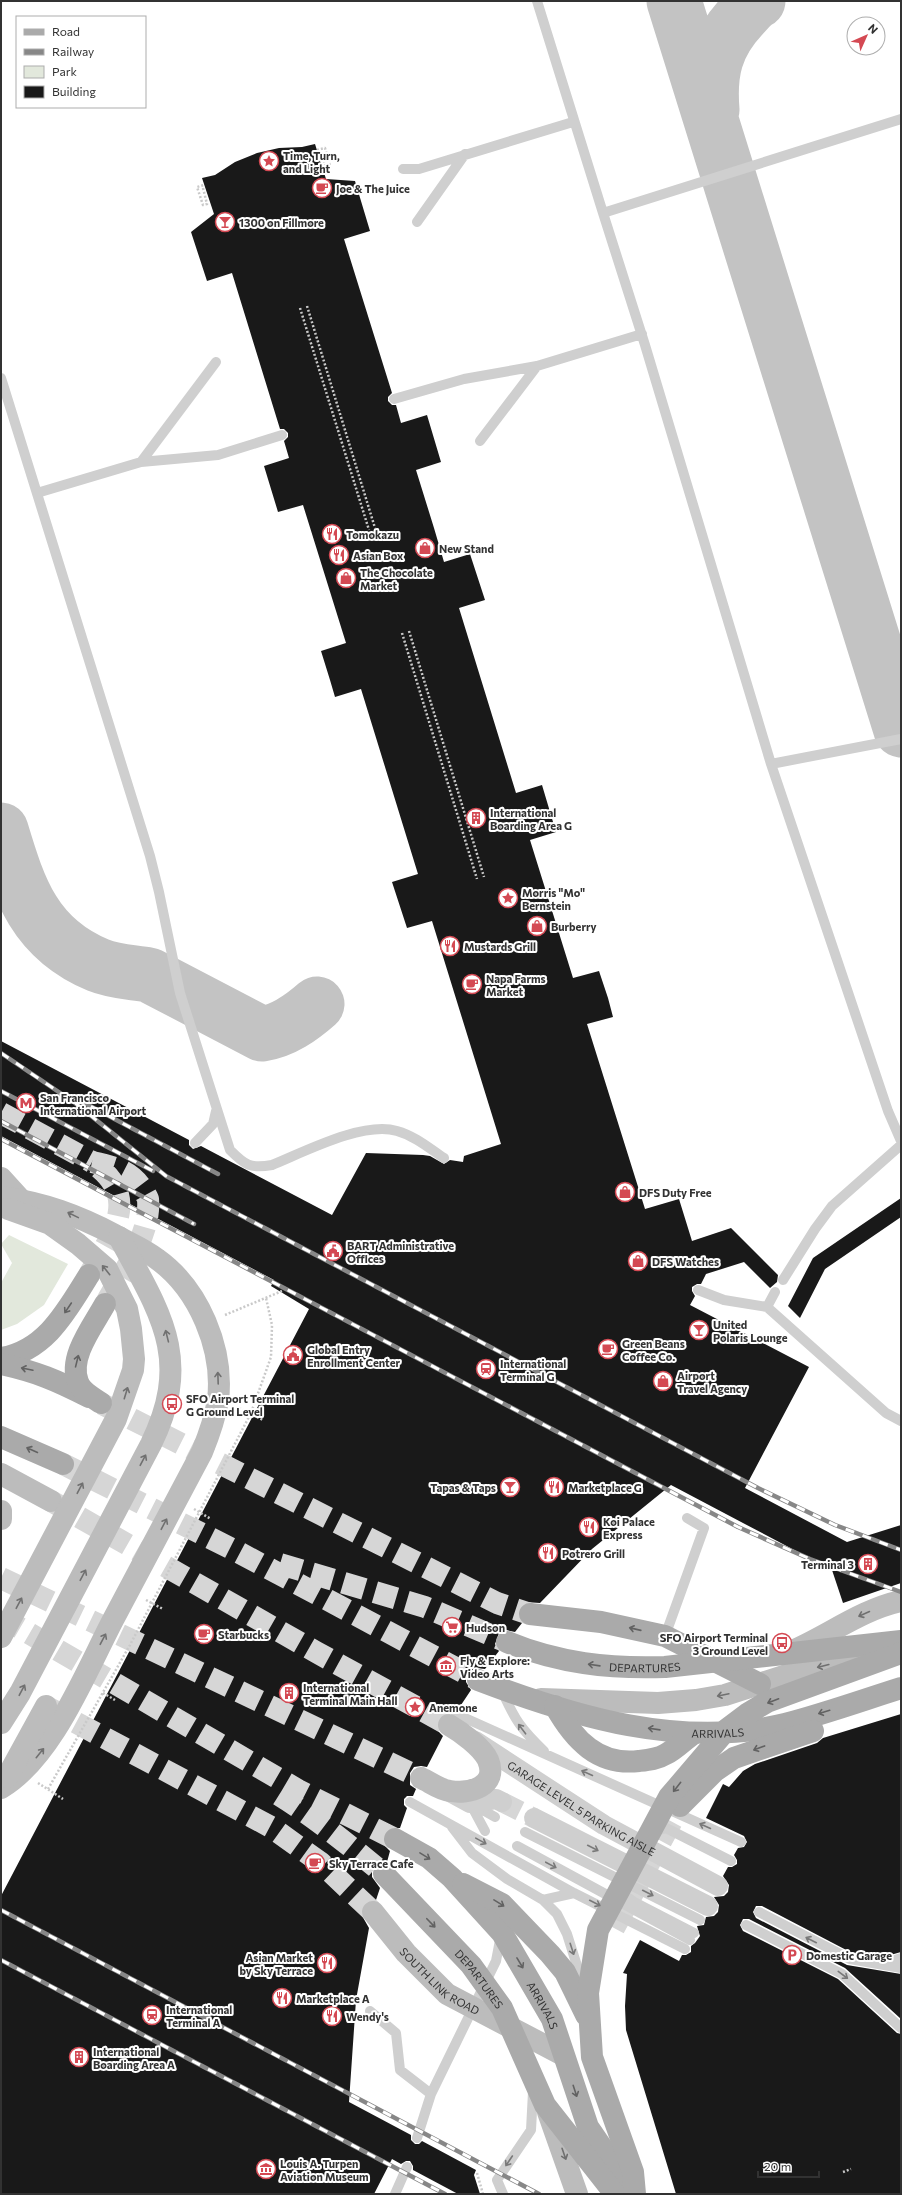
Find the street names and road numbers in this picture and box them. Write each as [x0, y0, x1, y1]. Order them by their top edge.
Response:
street label: DEPARTURES [609, 1659, 681, 1674]
street label: ARRIVALS [691, 1725, 745, 1739]
street label: GARAGE LEVEL 5 PARKING AISLE [505, 1758, 658, 1858]
street label: SOUTH LINK ROAD [398, 1945, 482, 2017]
street label: DEPARTURES [453, 1946, 507, 2011]
street label: ARRIVALS [525, 1979, 561, 2031]

